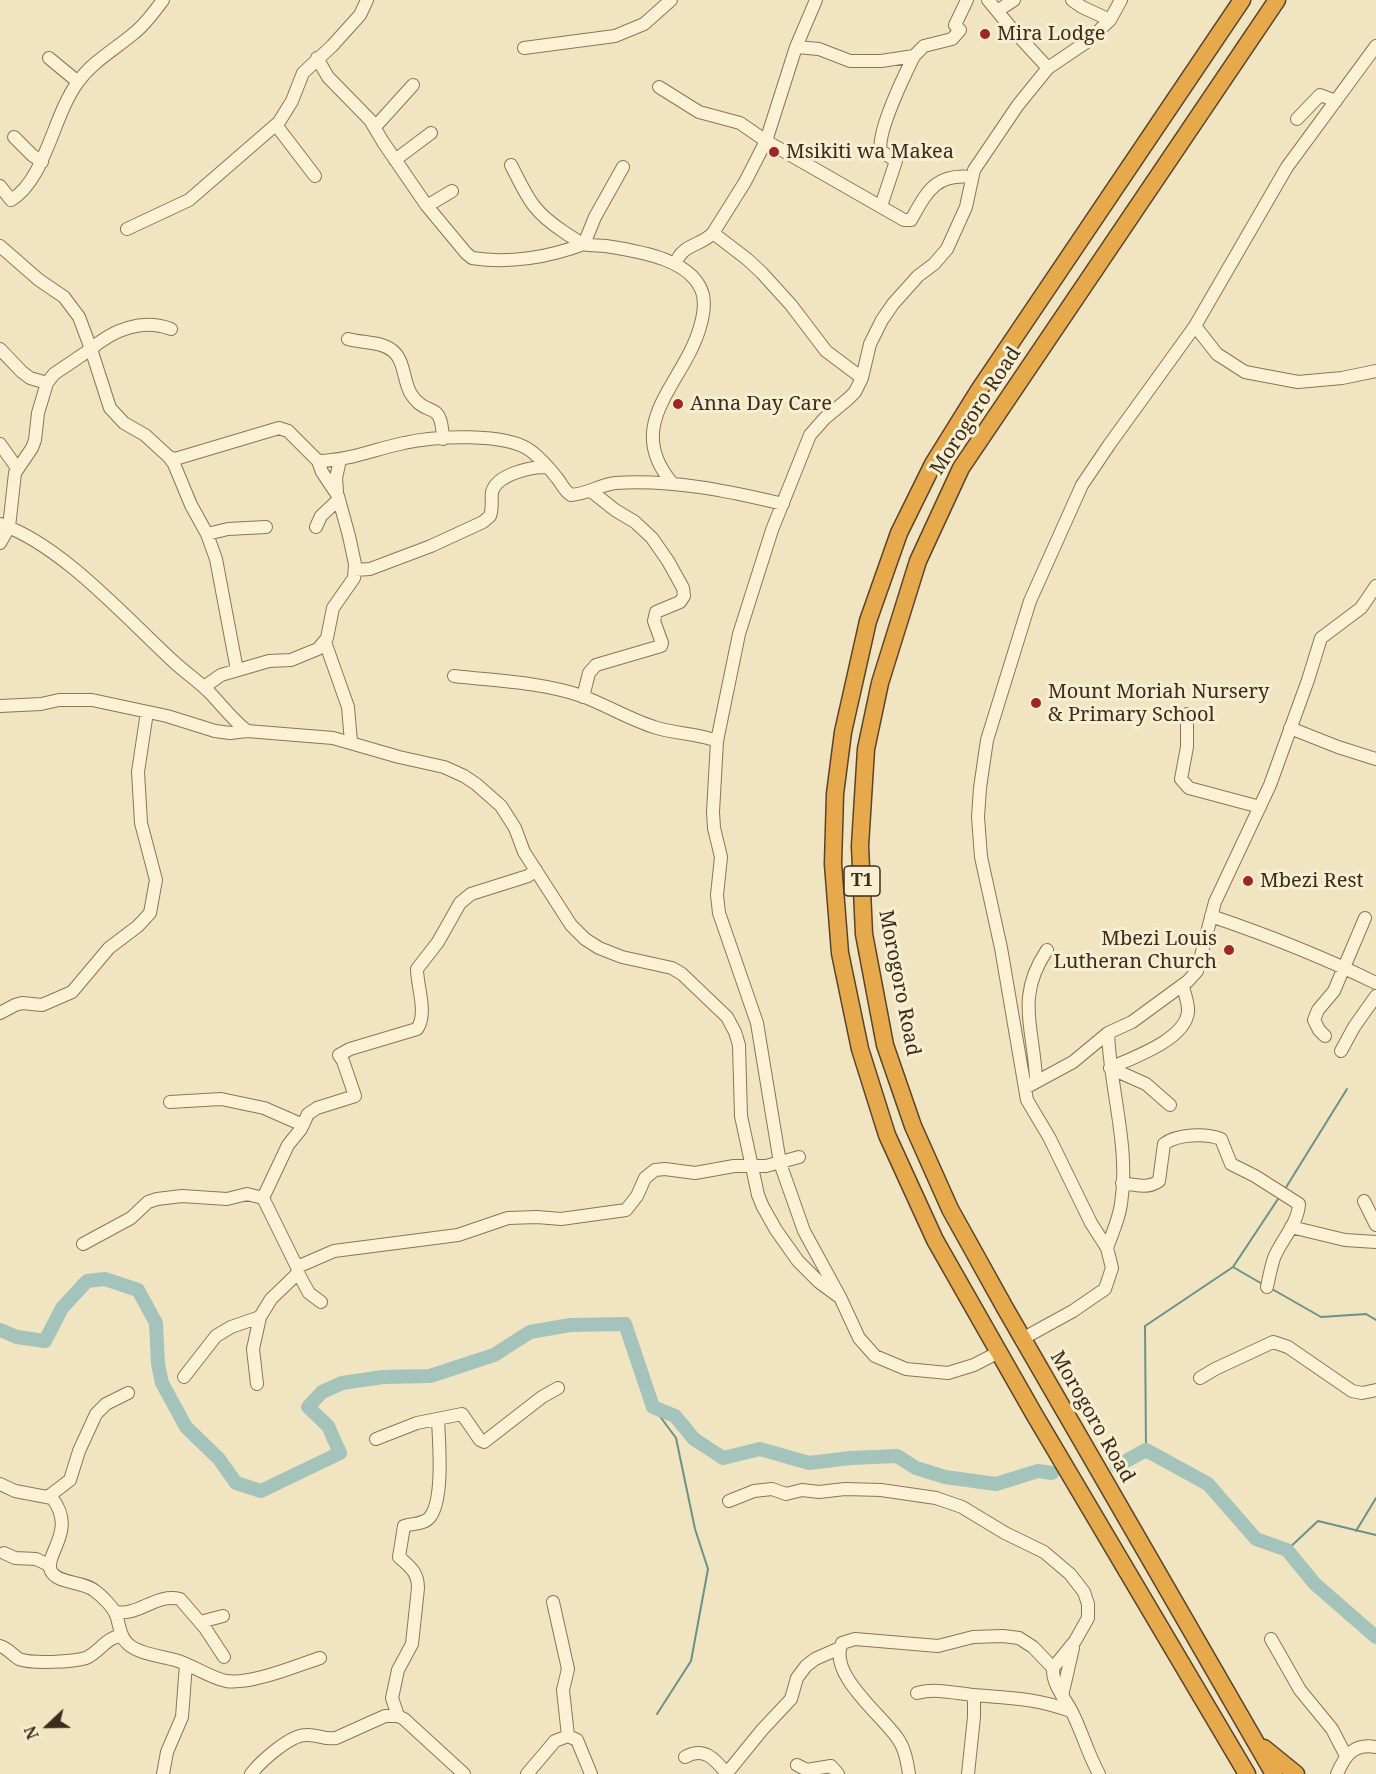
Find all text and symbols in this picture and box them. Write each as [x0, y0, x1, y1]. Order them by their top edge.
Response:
place label: Mira Lodge [997, 22, 1105, 46]
marker: Mira Lodge [978, 27, 992, 41]
place label: Msikiti wa Makea [786, 140, 954, 164]
marker: Msikiti wa Makea [767, 145, 781, 159]
street label: Morogoro Road [926, 342, 1026, 480]
place label: Anna Day Care [690, 392, 832, 416]
marker: Anna Day Care [671, 397, 685, 411]
place label: Mount Moriah Nursery & Primary School [1048, 680, 1269, 727]
marker: Mount Moriah Nursery & Primary School [1029, 696, 1043, 710]
road number: T1 [844, 866, 880, 896]
place label: Mbezi Rest [1260, 869, 1363, 893]
marker: Mbezi Rest [1241, 874, 1255, 888]
street label: Morogoro Road [873, 908, 925, 1058]
place label: Mbezi Louis Lutheran Church [1053, 927, 1217, 974]
marker: Mbezi Louis Lutheran Church [1222, 943, 1236, 957]
street label: Morogoro Road [1045, 1347, 1139, 1487]
north arrow [18, 1696, 78, 1756]
text: N [19, 1723, 44, 1743]

